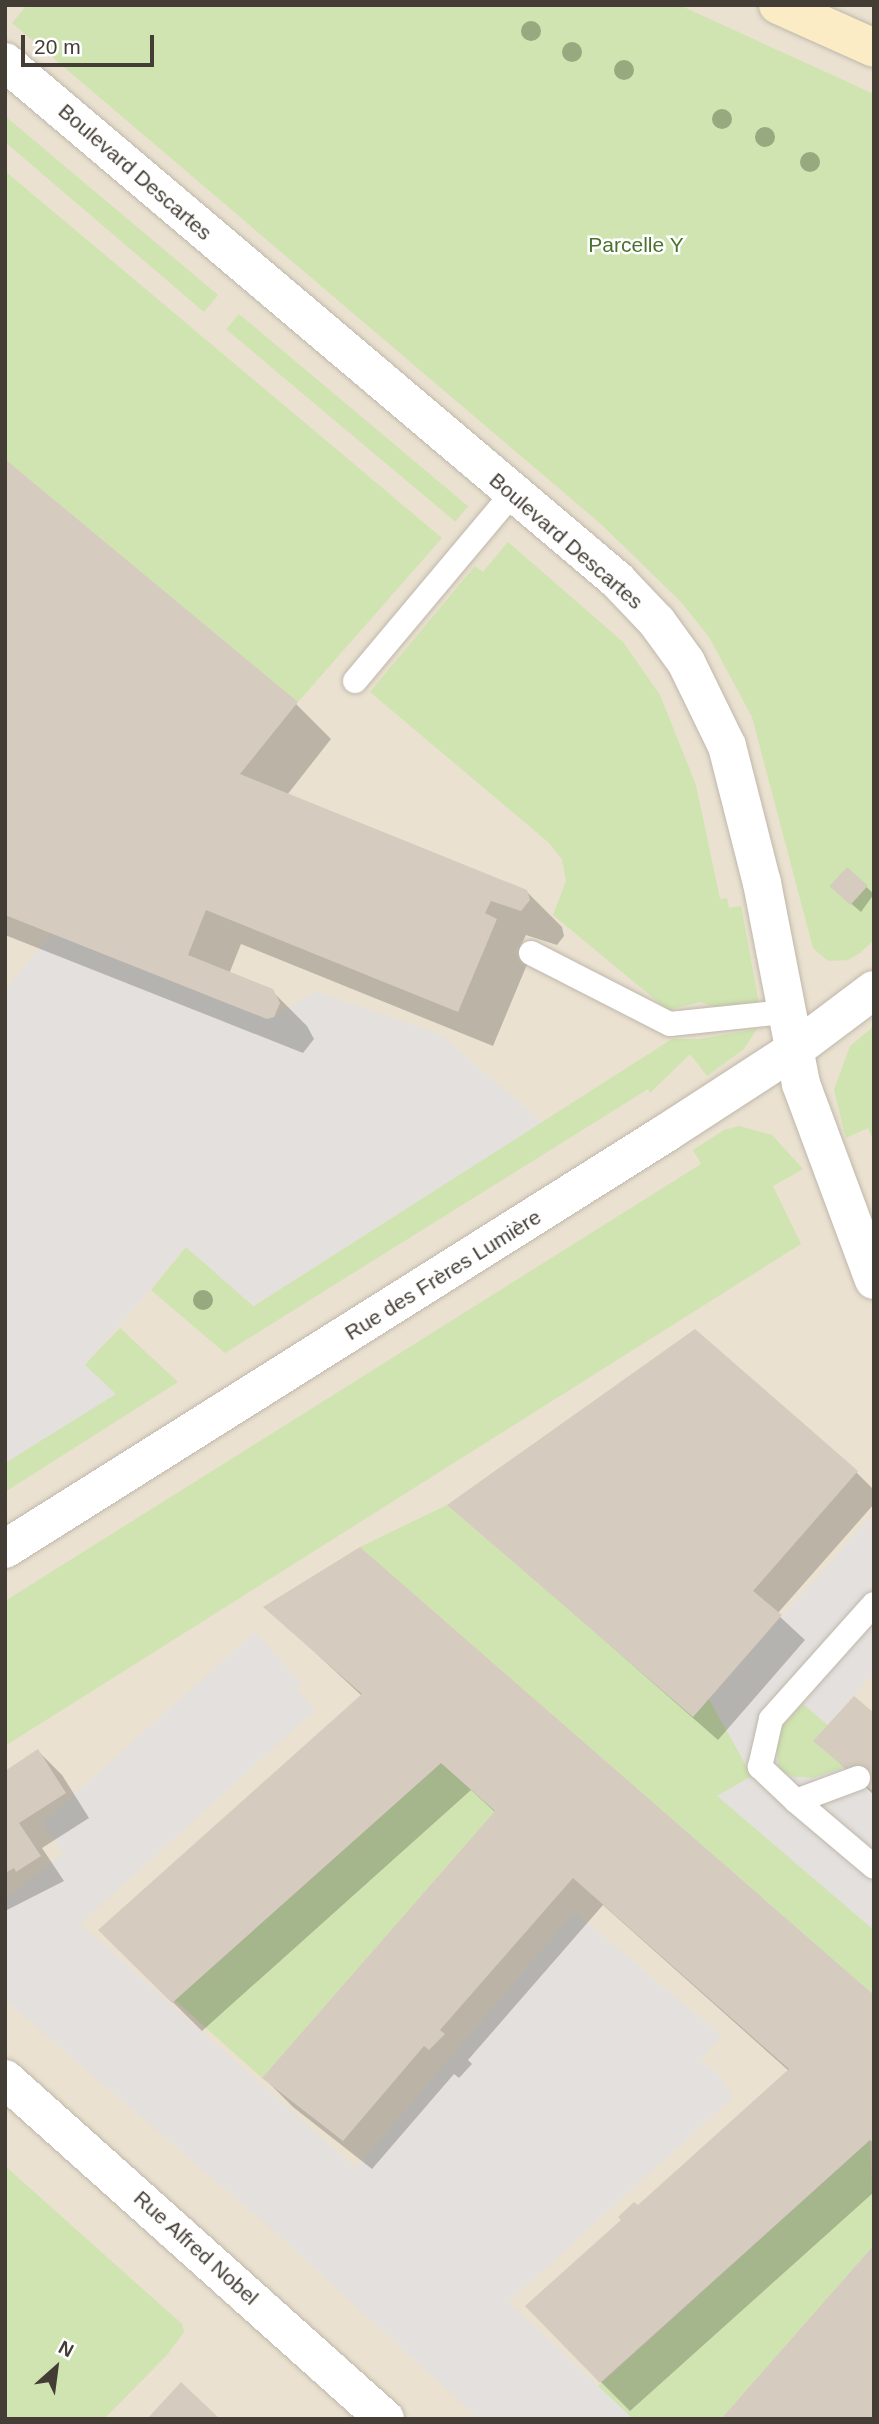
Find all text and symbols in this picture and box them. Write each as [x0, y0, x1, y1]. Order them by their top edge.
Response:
scale bar [24, 21, 158, 65]
text: 20 m [34, 35, 81, 58]
street label: Boulevard Descartes [53, 99, 217, 245]
park label: Parcelle Y [588, 232, 684, 258]
street label: Boulevard Descartes [484, 468, 648, 614]
street label: Rue des Frères Lumière [340, 1204, 546, 1346]
street label: Rue Alfred Nobel [128, 2185, 264, 2311]
north arrow [21, 2333, 91, 2403]
text: N [55, 2337, 77, 2362]

